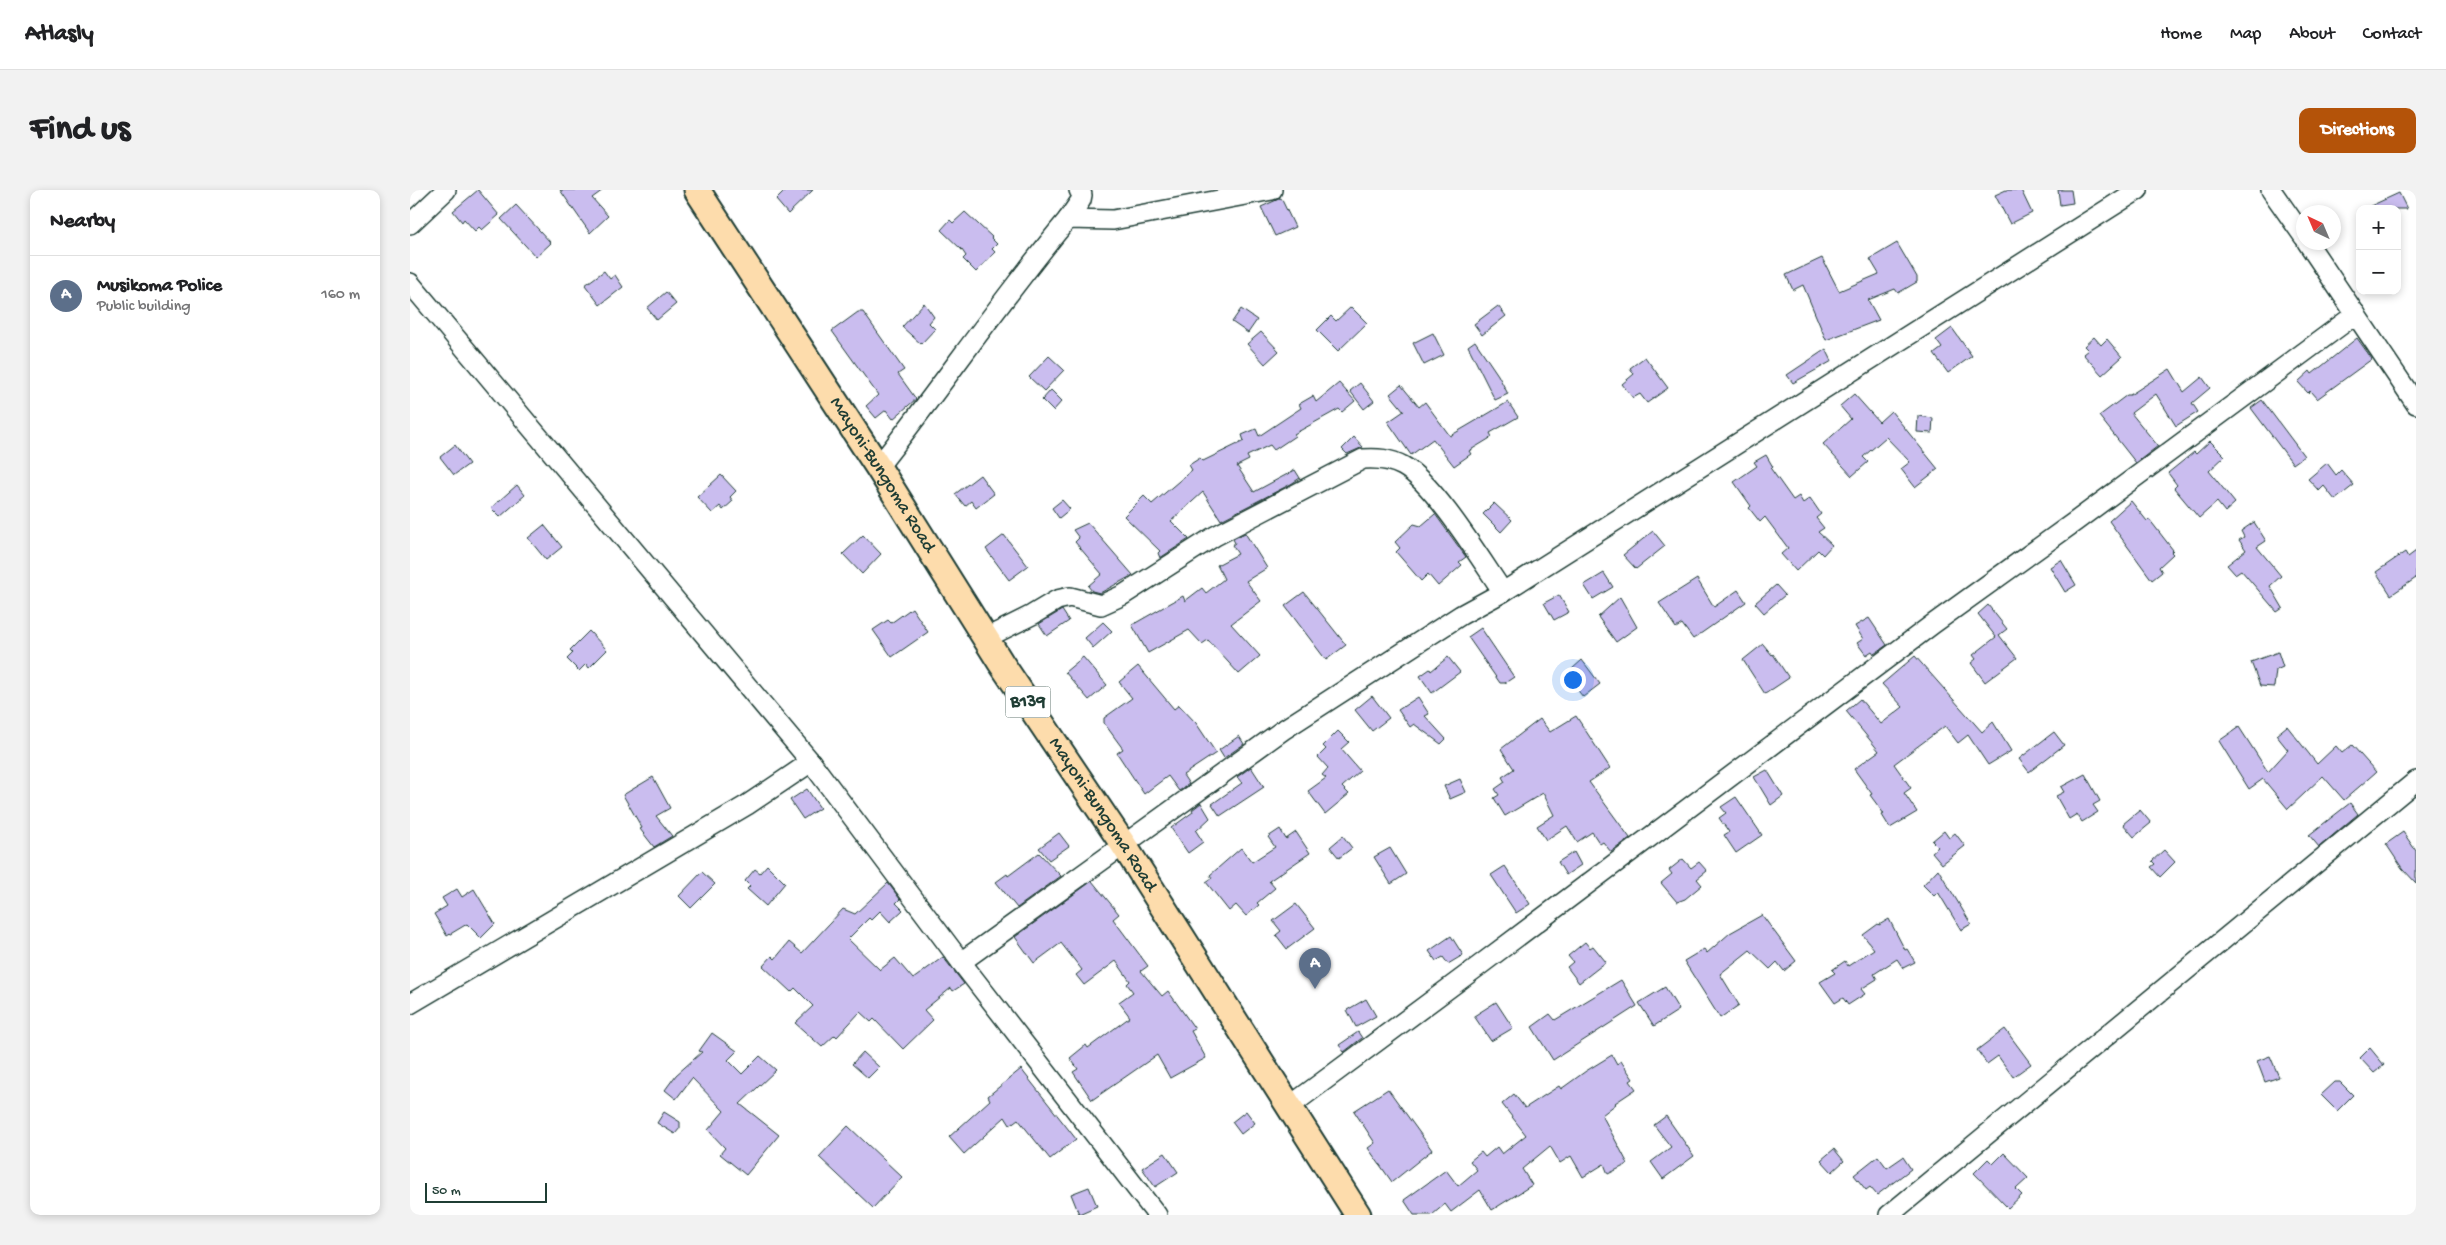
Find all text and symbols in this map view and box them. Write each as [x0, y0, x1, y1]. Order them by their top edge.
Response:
text: Atlasly [25, 20, 94, 49]
text: Home [2160, 24, 2202, 45]
text: Map [2230, 24, 2261, 45]
text: About [2289, 24, 2335, 45]
text: Contact [2363, 24, 2421, 45]
button: Directions [2299, 108, 2416, 153]
text: Find us [30, 110, 130, 151]
north arrow [2296, 205, 2341, 250]
map controls [2356, 205, 2401, 295]
button: + [2356, 205, 2401, 250]
text: Nearby [50, 210, 115, 235]
button: − [2356, 250, 2401, 295]
text: Musikoma Police [97, 275, 222, 298]
text: A [61, 286, 71, 305]
text: 160 m [321, 286, 360, 305]
text: Public building [97, 298, 191, 317]
street label: Mayoni-Bungoma Road [824, 393, 942, 559]
your location [1560, 667, 1586, 693]
road number: B139 [1006, 687, 1050, 718]
street label: Mayoni-Bungoma Road [1043, 733, 1163, 898]
pin: A [1299, 948, 1331, 989]
scale bar [425, 1180, 548, 1203]
text: 50 m [432, 1183, 461, 1200]

